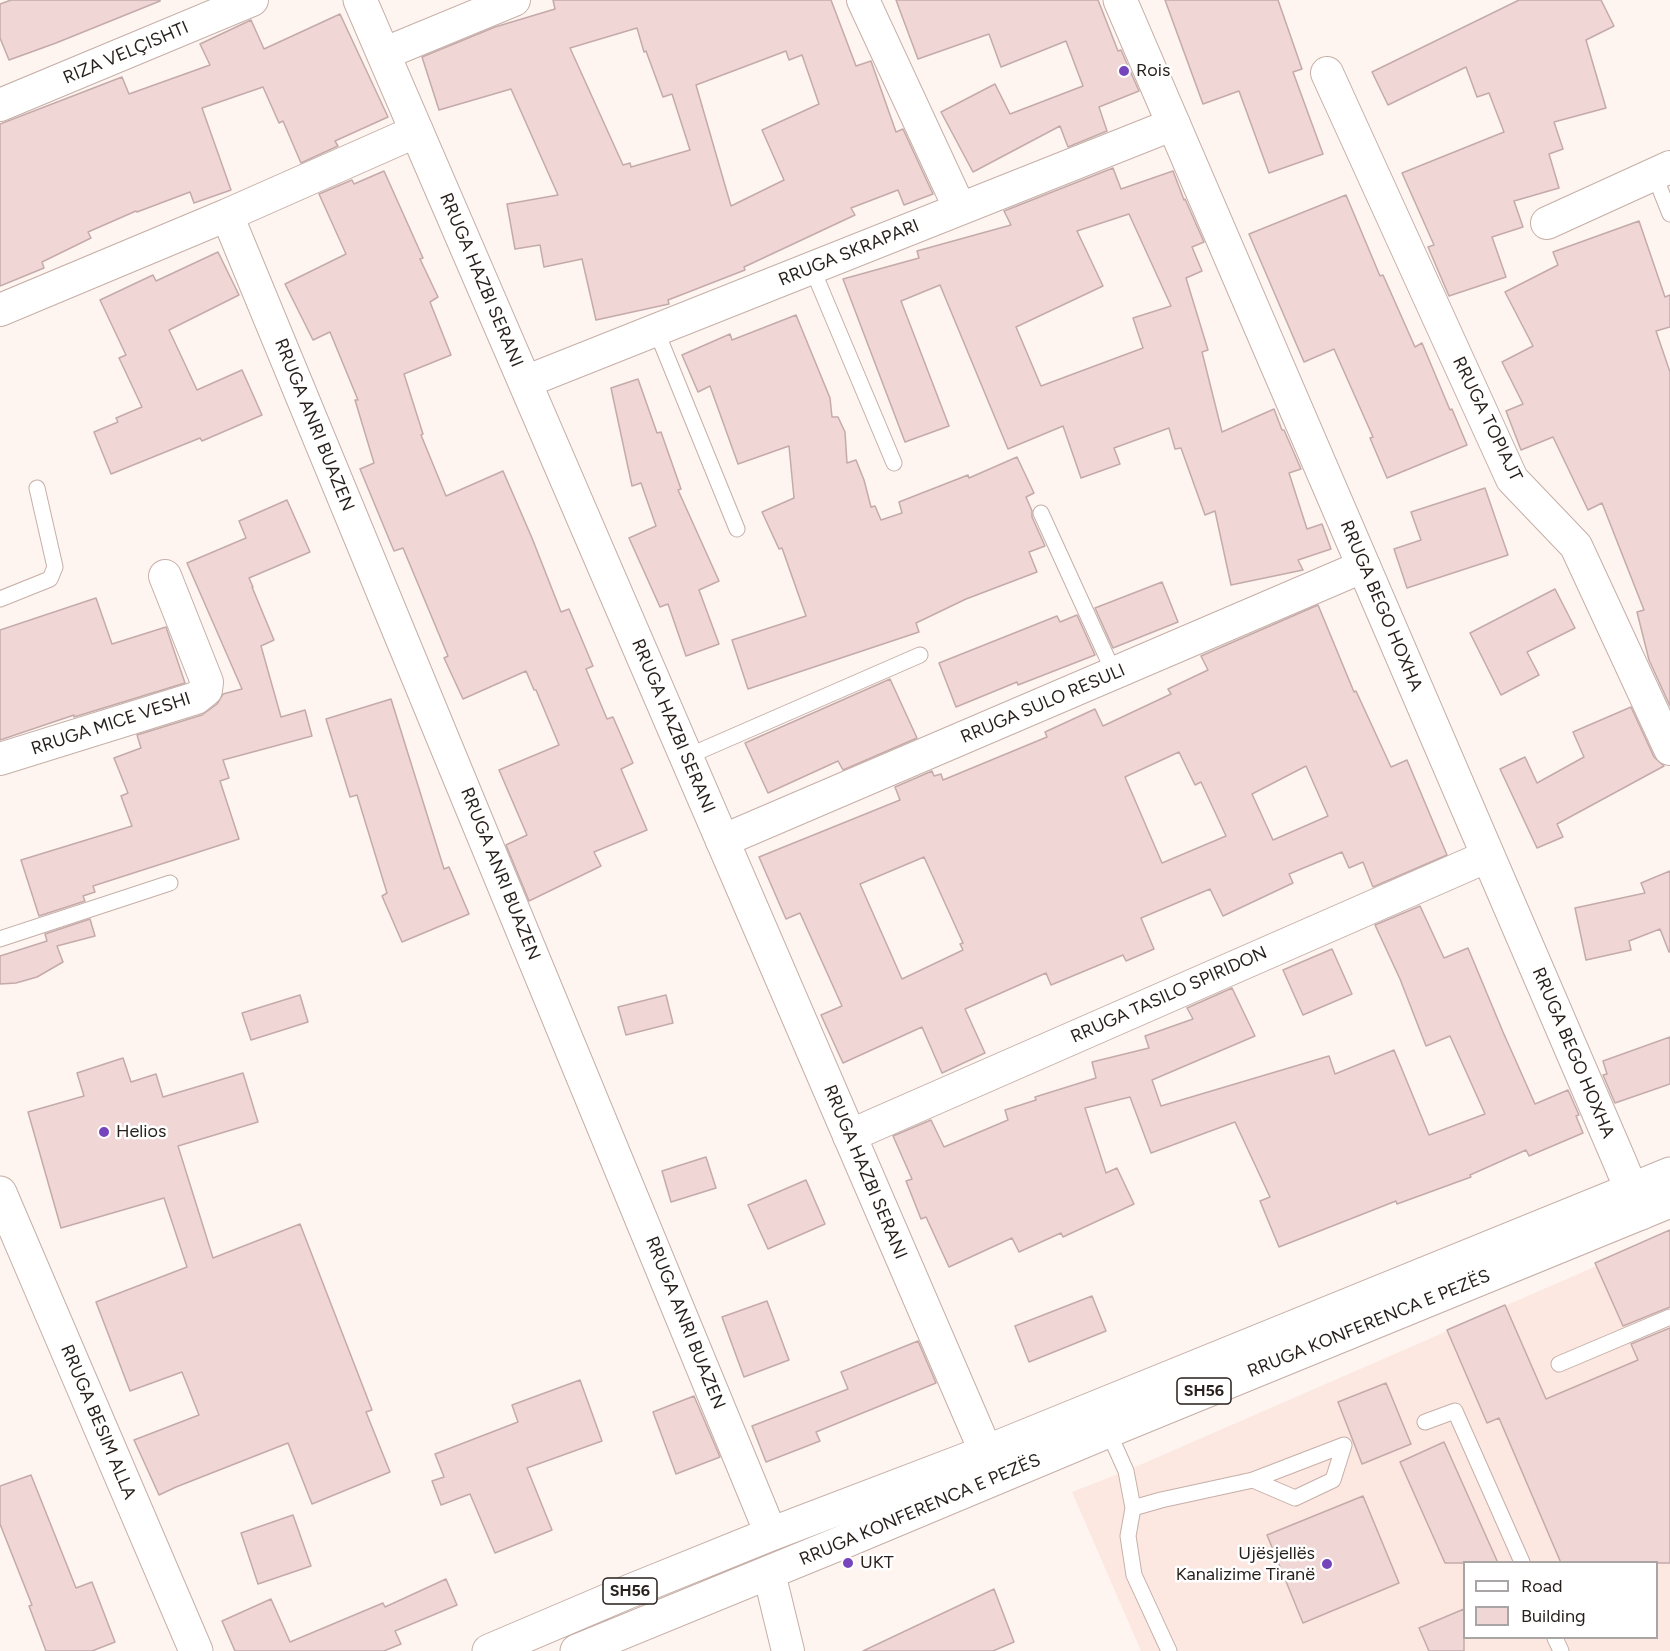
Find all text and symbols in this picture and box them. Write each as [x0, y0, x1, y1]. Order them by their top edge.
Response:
street label: RIZA VELÇISHTI [60, 17, 192, 89]
place label: Rois [1136, 60, 1170, 82]
marker: Rois [1117, 64, 1131, 78]
street label: RRUGA HAZBI SERANI [435, 190, 527, 370]
street label: RRUGA SKRAPARI [776, 215, 922, 291]
street label: RRUGA ANRI BUAZEN [269, 336, 359, 514]
street label: RRUGA TOPIAJT [1447, 353, 1527, 485]
street label: RRUGA BEGO HOXHA [1335, 517, 1427, 695]
street label: RRUGA HAZBI SERANI [627, 636, 719, 816]
street label: RRUGA SULO RESULI [957, 660, 1129, 748]
street label: RRUGA MICE VESHI [29, 688, 193, 760]
street label: RRUGA ANRI BUAZEN [455, 785, 545, 963]
street label: RRUGA TASILO SPIRIDON [1068, 942, 1270, 1048]
street label: RRUGA BEGO HOXHA [1527, 964, 1619, 1142]
street label: RRUGA HAZBI SERANI [819, 1082, 911, 1262]
place label: Helios [116, 1121, 166, 1143]
marker: Helios [97, 1125, 111, 1139]
street label: RRUGA ANRI BUAZEN [640, 1234, 730, 1412]
street label: RRUGA KONFERENCA E PEZËS [1245, 1265, 1493, 1383]
street label: RRUGA BESIM ALLA [56, 1341, 140, 1503]
road number: SH56 [1177, 1378, 1231, 1404]
street label: RRUGA KONFERENCA E PEZËS [796, 1449, 1044, 1571]
place label: Ujësjellës Kanalizime Tiranë [1176, 1543, 1315, 1586]
place label: UKT [860, 1552, 894, 1574]
marker: UKT [841, 1556, 855, 1570]
marker: Ujësjellës Kanalizime Tiranë [1320, 1557, 1334, 1571]
legend [1463, 1561, 1658, 1639]
text: Road [1521, 1575, 1562, 1597]
road number: SH56 [603, 1578, 657, 1604]
text: Building [1521, 1605, 1586, 1627]

